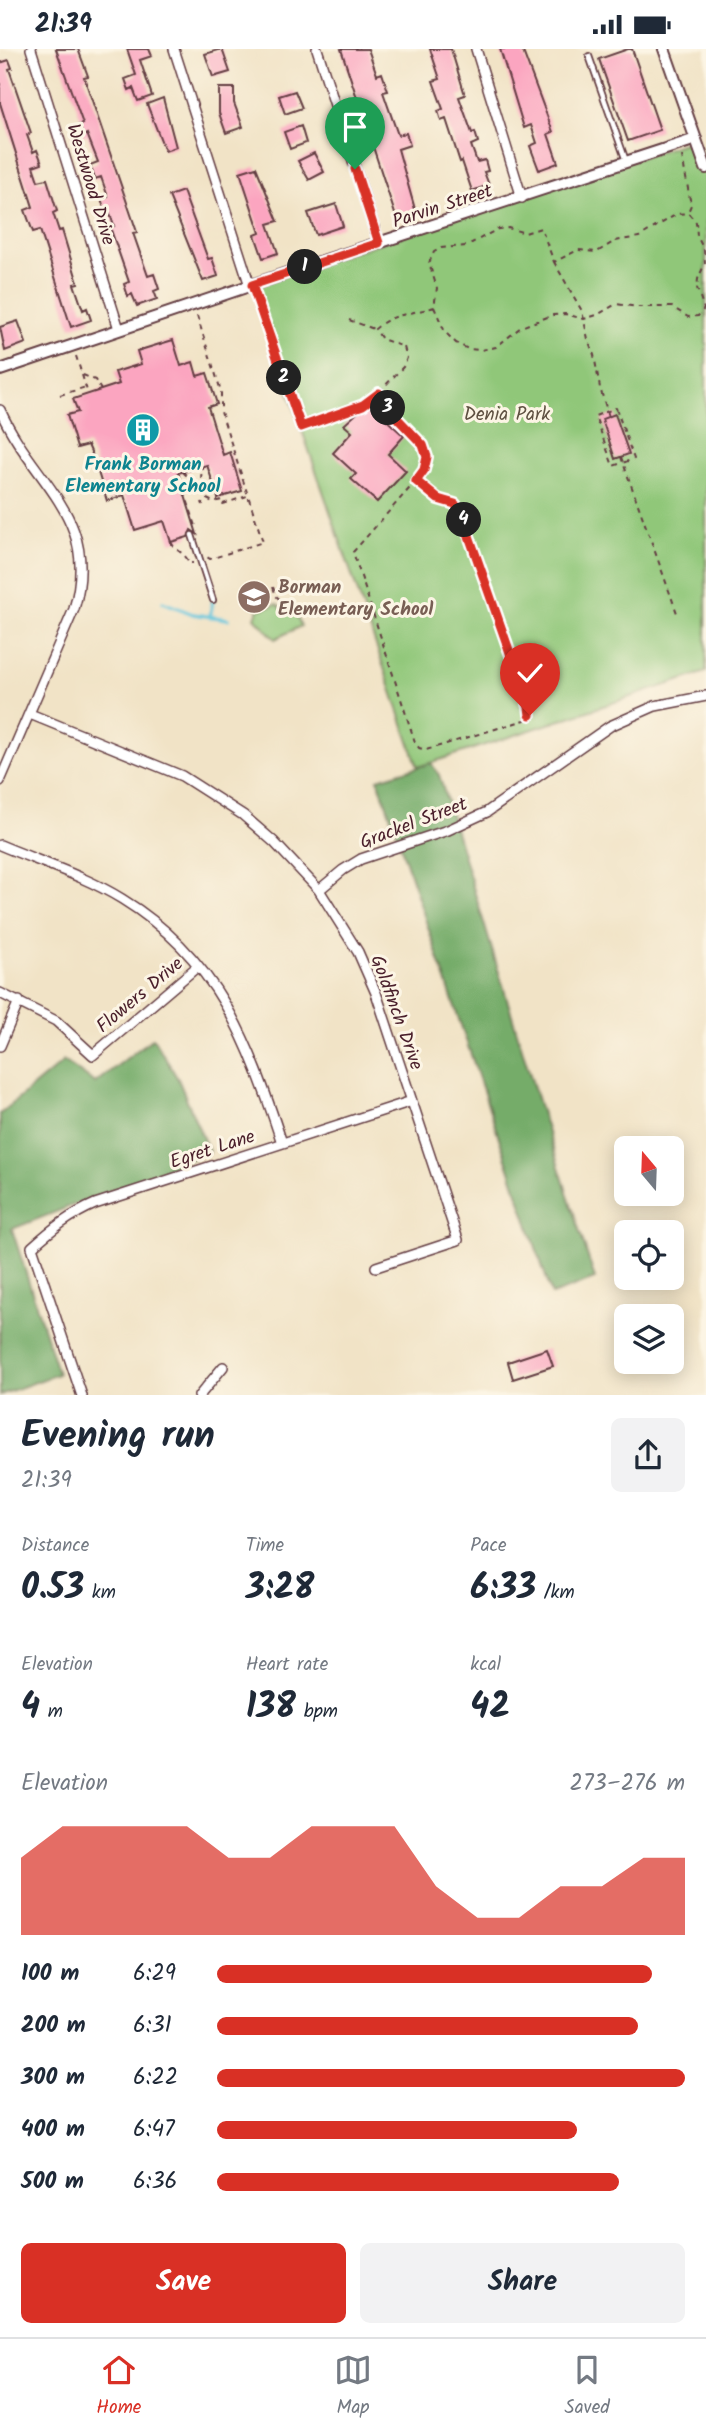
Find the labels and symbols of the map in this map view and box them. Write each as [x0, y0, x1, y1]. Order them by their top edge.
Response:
pin [325, 97, 385, 169]
street label: Westwood Drive [57, 120, 123, 249]
street label: Parvin Street [389, 176, 497, 237]
pin: 1 [288, 249, 322, 284]
pin: 2 [266, 361, 302, 395]
pin: 3 [370, 391, 406, 425]
park label: Denia Park [464, 400, 550, 430]
building icon: Frank Borman Elementary School [124, 411, 162, 449]
place label: Frank Borman Elementary School [65, 450, 222, 502]
pin: 4 [447, 503, 482, 538]
place label: Borman Elementary School [278, 573, 434, 625]
school or university icon: Borman Elementary School [235, 578, 273, 616]
pin [500, 643, 560, 715]
street label: Grackel Street [356, 789, 473, 858]
street label: Flowers Drive [90, 950, 191, 1041]
street label: Goldfinch Drive [361, 951, 431, 1075]
street label: Egret Lane [166, 1122, 259, 1178]
north arrow [614, 1136, 684, 1206]

